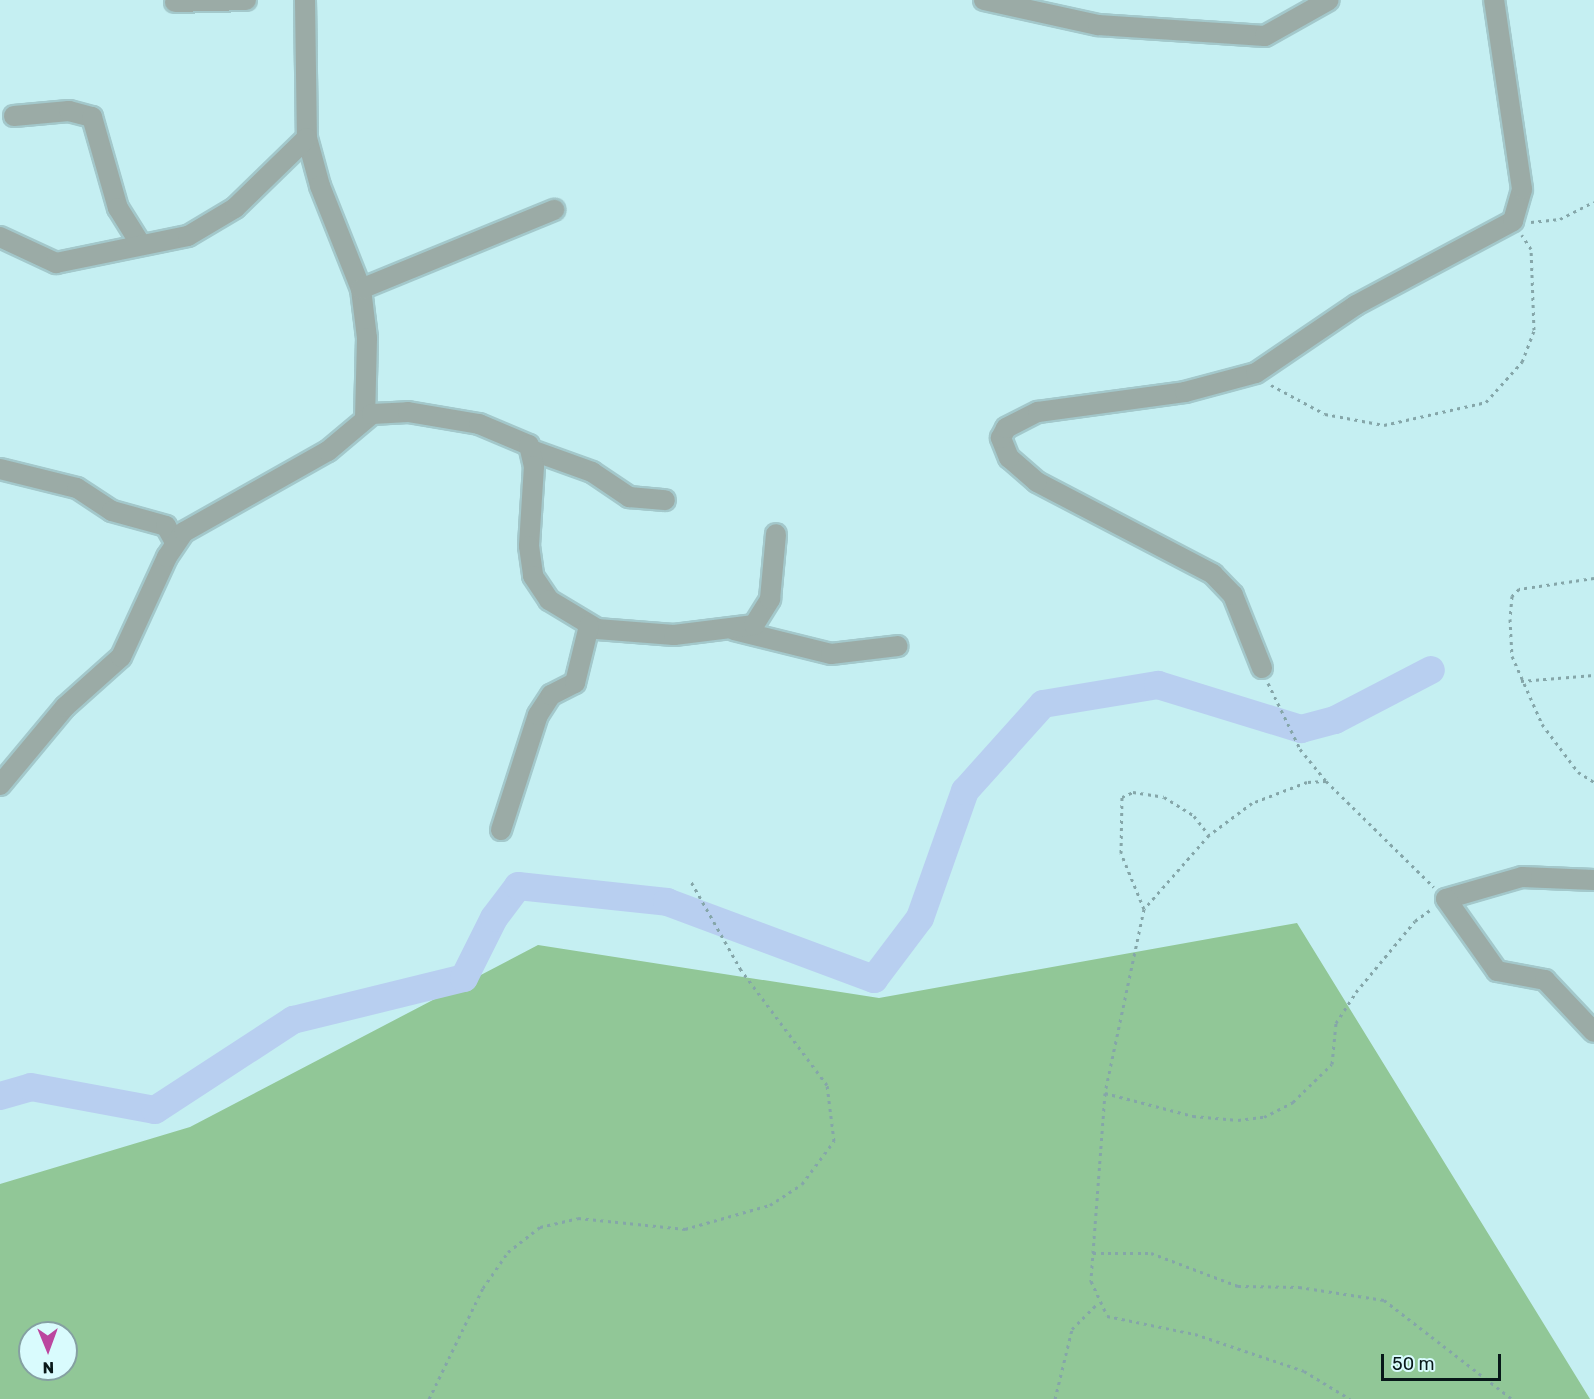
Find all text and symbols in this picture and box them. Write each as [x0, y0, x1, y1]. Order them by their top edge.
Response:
north arrow [18, 1321, 78, 1381]
scale bar [1384, 1342, 1504, 1380]
text: 50 m [1392, 1353, 1435, 1375]
text: N [42, 1358, 54, 1377]

